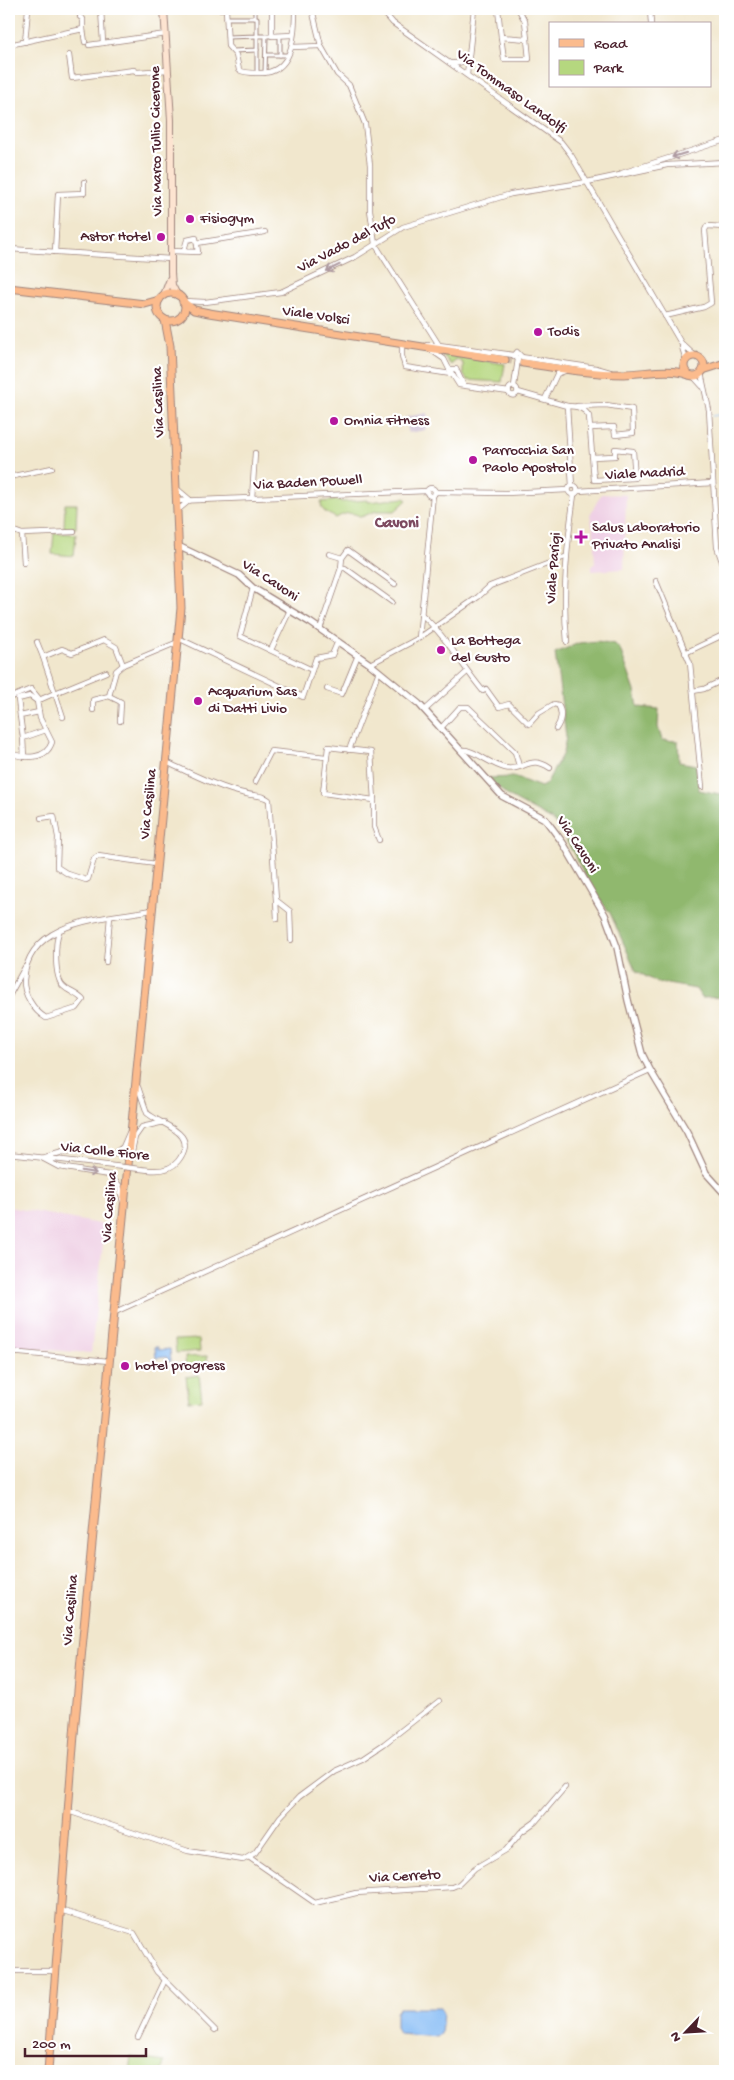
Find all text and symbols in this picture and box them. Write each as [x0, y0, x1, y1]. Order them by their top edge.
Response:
legend [549, 22, 712, 88]
text: Road [594, 36, 628, 54]
street label: Via Tommaso Landolfi [451, 45, 570, 138]
text: Park [593, 60, 624, 78]
street label: Via Marco Tullio Cicerone [147, 66, 167, 217]
one-way arrow [671, 150, 687, 160]
place label: Fisiogym [199, 210, 254, 228]
street label: Via Vado del Tufo [294, 210, 399, 278]
marker: Fisiogym [184, 213, 196, 225]
place label: Astor Hotel [80, 228, 151, 246]
marker: Astor Hotel [155, 231, 167, 243]
one-way arrow [325, 263, 340, 273]
street label: Viale Volsci [280, 302, 351, 330]
place label: Todis [547, 323, 580, 341]
marker: Todis [532, 326, 544, 338]
street label: Via Casilina [149, 366, 169, 439]
place label: Omnia Fitness [344, 412, 429, 430]
marker: Omnia Fitness [328, 415, 340, 427]
place label: Parrocchia San Paolo Apostolo [482, 442, 577, 477]
marker: Parrocchia San Paolo Apostolo [467, 454, 479, 466]
street label: Viale Madrid [604, 463, 686, 485]
street label: Via Baden Powell [252, 471, 363, 495]
district label: Cavoni [374, 515, 420, 534]
place label: Salus Laboratorio Privato Analisi [591, 519, 700, 554]
marker: Salus Laboratorio Privato Analisi [574, 530, 588, 544]
street label: Viale Parigi [542, 532, 565, 605]
street label: Via Cavoni [237, 555, 302, 606]
place label: La Bottega del Gusto [451, 632, 521, 667]
marker: La Bottega del Gusto [435, 644, 447, 656]
place label: Acquarium Sas di Datti Livio [208, 683, 297, 718]
marker: Acquarium Sas di Datti Livio [192, 695, 204, 707]
street label: Via Casilina [136, 767, 162, 841]
street label: Via Cavoni [551, 812, 602, 877]
street label: Via Colle Fiore [59, 1138, 150, 1166]
one-way arrow [80, 1167, 96, 1177]
street label: Via Casilina [98, 1170, 122, 1244]
place label: hotel progress [135, 1357, 225, 1375]
marker: hotel progress [119, 1360, 131, 1372]
street label: Via Casilina [59, 1573, 83, 1647]
street label: Via Cerreto [368, 1866, 441, 1888]
north arrow [662, 2008, 712, 2058]
scale bar [25, 2025, 146, 2057]
text: N [667, 2029, 686, 2044]
text: 200 m [32, 2036, 71, 2054]

